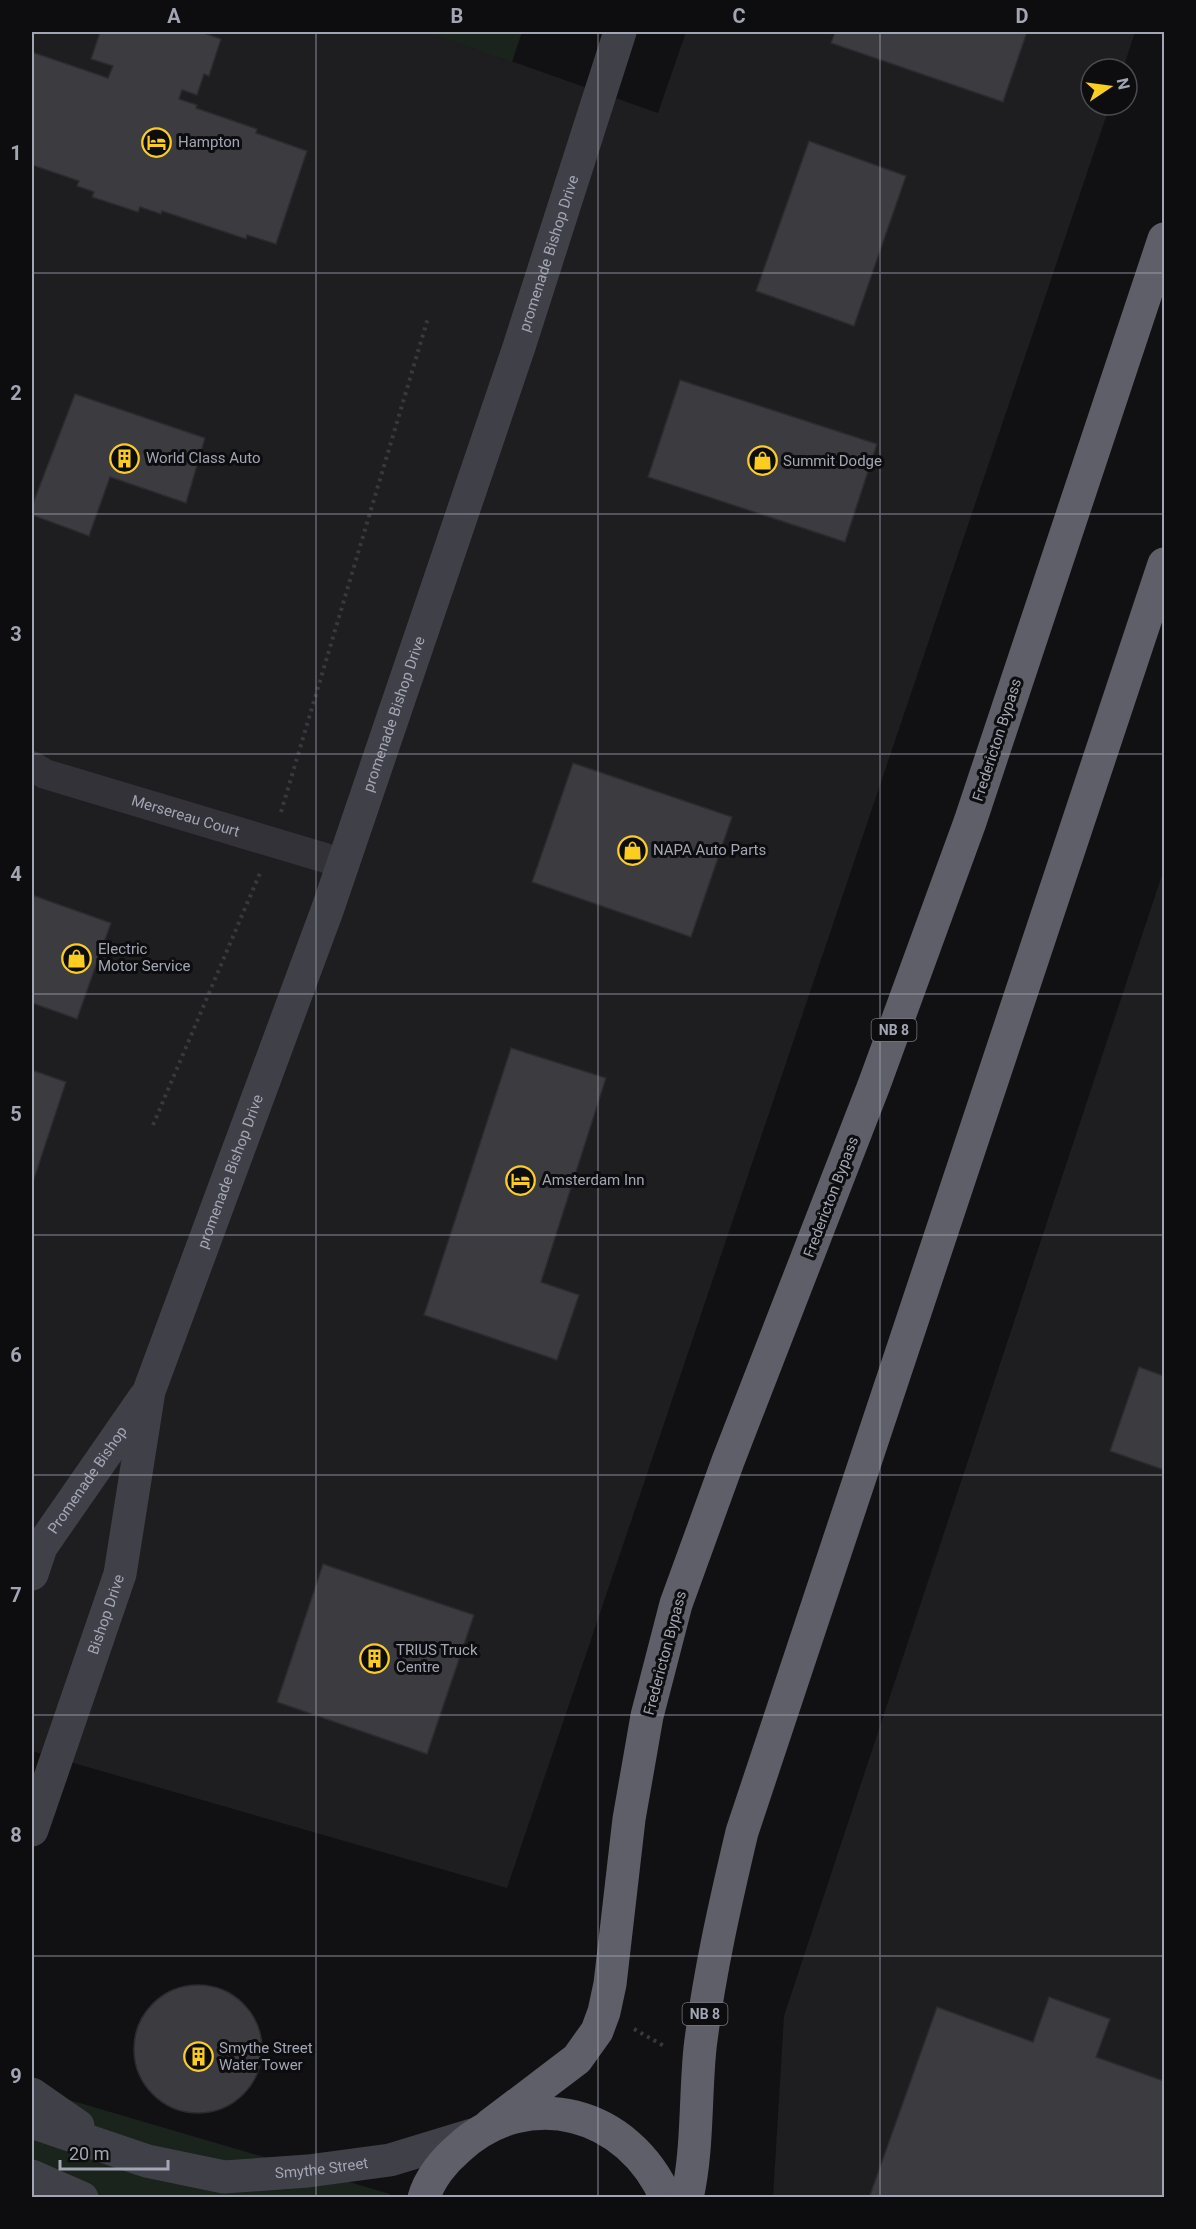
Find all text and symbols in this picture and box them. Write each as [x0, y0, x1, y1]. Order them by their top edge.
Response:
text: A [167, 4, 181, 28]
text: B [451, 4, 463, 28]
text: C [732, 4, 746, 28]
text: D [1016, 4, 1029, 28]
north arrow [1079, 57, 1139, 117]
text: N [1113, 76, 1134, 91]
hotel icon: Hampton [141, 126, 173, 158]
place label: Hampton [178, 133, 240, 151]
text: 1 [10, 141, 22, 165]
street label: promenade Bishop Drive [516, 173, 583, 334]
text: 2 [10, 381, 22, 405]
building icon: World Class Auto [109, 442, 141, 474]
shop icon: Summit Dodge [746, 445, 778, 477]
place label: World Class Auto [146, 449, 261, 467]
place label: Summit Dodge [783, 452, 882, 470]
text: 3 [10, 622, 22, 646]
street label: promenade Bishop Drive [359, 634, 429, 794]
street label: Fredericton Bypass [969, 676, 1025, 804]
street label: Mersereau Court [129, 791, 242, 841]
shop icon: NAPA Auto Parts [616, 834, 648, 866]
place label: NAPA Auto Parts [653, 841, 766, 859]
text: 4 [10, 862, 22, 886]
place label: Electric Motor Service [98, 940, 191, 975]
shop icon: Electric Motor Service [61, 942, 93, 974]
road number: NB 8 [872, 1019, 916, 1041]
street label: promenade Bishop Drive [194, 1092, 267, 1251]
text: 5 [10, 1102, 22, 1126]
street label: Fredericton Bypass [800, 1134, 862, 1260]
hotel icon: Amsterdam Inn [505, 1164, 537, 1196]
place label: Amsterdam Inn [542, 1171, 645, 1189]
text: 6 [10, 1343, 22, 1367]
street label: Promenade Bishop [44, 1423, 131, 1537]
street label: Bishop Drive [84, 1572, 128, 1657]
text: 7 [10, 1583, 22, 1607]
street label: Fredericton Bypass [640, 1589, 690, 1717]
place label: TRIUS Truck Centre [396, 1641, 478, 1676]
building icon: TRIUS Truck Centre [359, 1643, 391, 1675]
text: 8 [10, 1823, 22, 1847]
road number: NB 8 [682, 2003, 728, 2025]
place label: Smythe Street Water Tower [219, 2039, 313, 2074]
building icon: Smythe Street Water Tower [182, 2041, 214, 2073]
text: 9 [10, 2064, 22, 2088]
scale bar [60, 2133, 168, 2171]
text: 20 m [69, 2143, 109, 2164]
street label: Smythe Street [274, 2154, 369, 2182]

